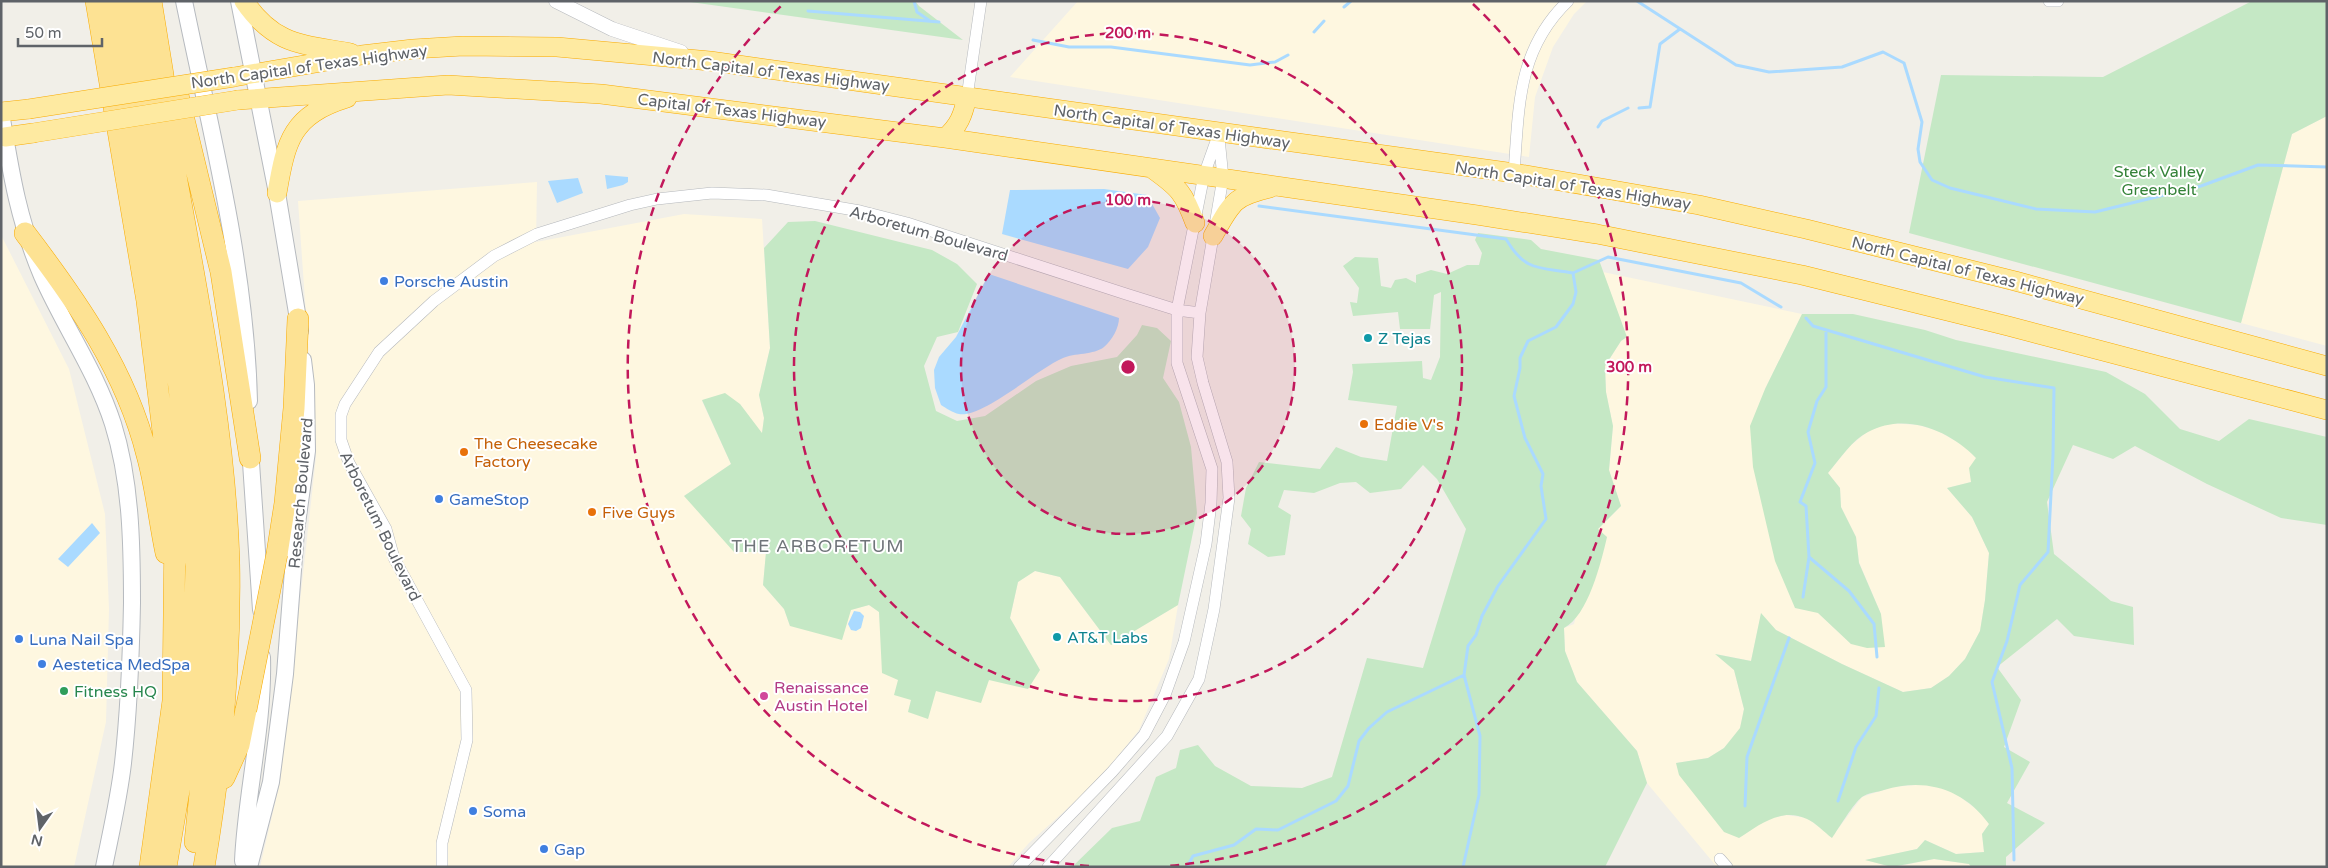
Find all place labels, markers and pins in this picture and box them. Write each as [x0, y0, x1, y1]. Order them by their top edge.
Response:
place label: Porsche Austin [394, 272, 508, 292]
marker: Porsche Austin [378, 275, 390, 287]
place label: Z Tejas [1378, 329, 1431, 349]
marker: Z Tejas [1362, 332, 1374, 344]
centre of rings [1119, 358, 1137, 376]
place label: Eddie V's [1374, 415, 1444, 435]
marker: Eddie V's [1358, 418, 1370, 430]
place label: The Cheesecake Factory [474, 434, 597, 472]
marker: The Cheesecake Factory [458, 446, 470, 458]
place label: GameStop [449, 490, 529, 510]
marker: GameStop [433, 493, 445, 505]
place label: Five Guys [602, 503, 675, 523]
marker: Five Guys [586, 506, 598, 518]
place label: AT&T Labs [1067, 628, 1148, 648]
place label: Luna Nail Spa [29, 630, 134, 650]
marker: AT&T Labs [1051, 631, 1063, 643]
marker: Luna Nail Spa [13, 633, 25, 645]
place label: Aestetica MedSpa [52, 655, 190, 675]
marker: Aestetica MedSpa [36, 658, 48, 670]
place label: Renaissance Austin Hotel [774, 678, 869, 716]
place label: Fitness HQ [74, 682, 157, 702]
marker: Fitness HQ [58, 685, 70, 697]
marker: Renaissance Austin Hotel [758, 690, 770, 702]
place label: Soma [483, 802, 526, 822]
marker: Soma [467, 805, 479, 817]
place label: Gap [554, 840, 585, 860]
marker: Gap [538, 843, 550, 855]

